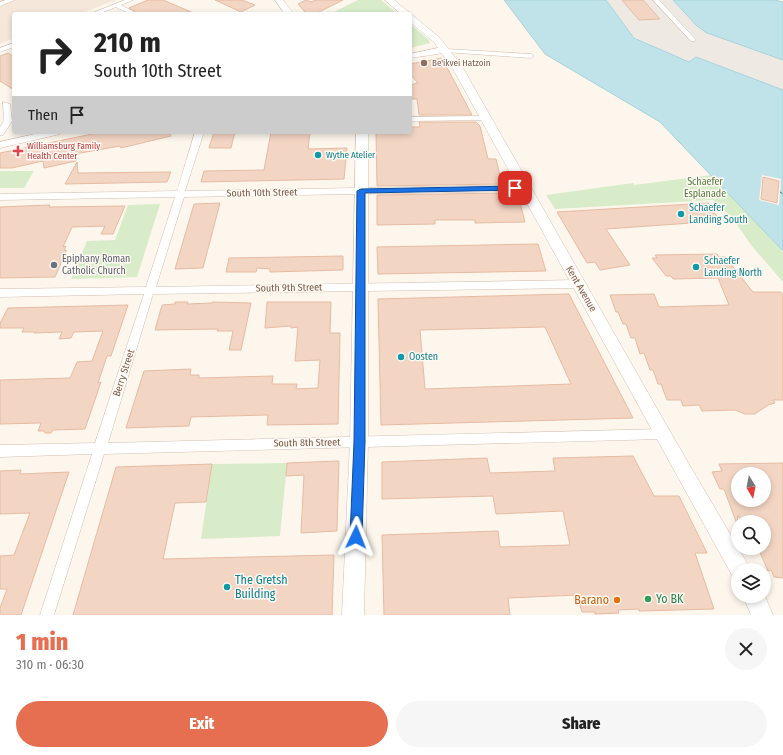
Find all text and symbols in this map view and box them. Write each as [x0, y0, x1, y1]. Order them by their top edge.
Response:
text: 210 m [94, 26, 161, 59]
icon: right [28, 28, 80, 80]
marker: Be'ikvei Hatzoin [419, 58, 429, 68]
place label: Be'ikvei Hatzoin [432, 58, 491, 68]
text: South 10th Street [94, 60, 222, 82]
icon: arrive [66, 104, 88, 126]
text: Then [28, 106, 58, 124]
place label: Williamsburg Family Health Center [27, 141, 100, 161]
marker: Williamsburg Family Health Center [12, 145, 24, 157]
marker: Wythe Atelier [313, 150, 323, 160]
place label: Wythe Atelier [326, 150, 376, 160]
pin [498, 171, 532, 205]
park label: Schaefer Esplanade [684, 176, 726, 200]
icon: arrive [504, 177, 526, 199]
street label: South 10th Street [226, 186, 298, 200]
place label: Schaefer Landing South [689, 202, 748, 226]
marker: Schaefer Landing South [676, 209, 686, 219]
place label: Epiphany Roman Catholic Church [62, 253, 130, 277]
place label: Schaefer Landing North [704, 255, 762, 279]
marker: Epiphany Roman Catholic Church [49, 260, 59, 270]
marker: Schaefer Landing North [691, 262, 701, 272]
street label: Kent Avenue [563, 264, 599, 314]
street label: South 9th Street [256, 281, 323, 295]
street label: Berry Street [111, 347, 137, 398]
place label: Oosten [409, 351, 438, 363]
marker: Oosten [396, 352, 406, 362]
street label: South 8th Street [273, 436, 341, 450]
north arrow [731, 467, 771, 507]
map controls [731, 467, 771, 603]
button: search [731, 515, 771, 555]
position arrow [335, 516, 377, 558]
button: layers [731, 563, 771, 603]
place label: The Gretsh Building [235, 573, 288, 601]
marker: The Gretsh Building [222, 582, 232, 592]
place label: Yo BK [656, 592, 684, 606]
place label: Barano [574, 593, 609, 607]
marker: Yo BK [643, 594, 653, 604]
marker: Barano [612, 595, 622, 605]
text: 1 min [16, 628, 68, 656]
button: close [725, 628, 767, 670]
text: 310 m · 06:30 [16, 657, 84, 672]
button: Exit [16, 701, 388, 747]
button: Share [396, 701, 767, 747]

